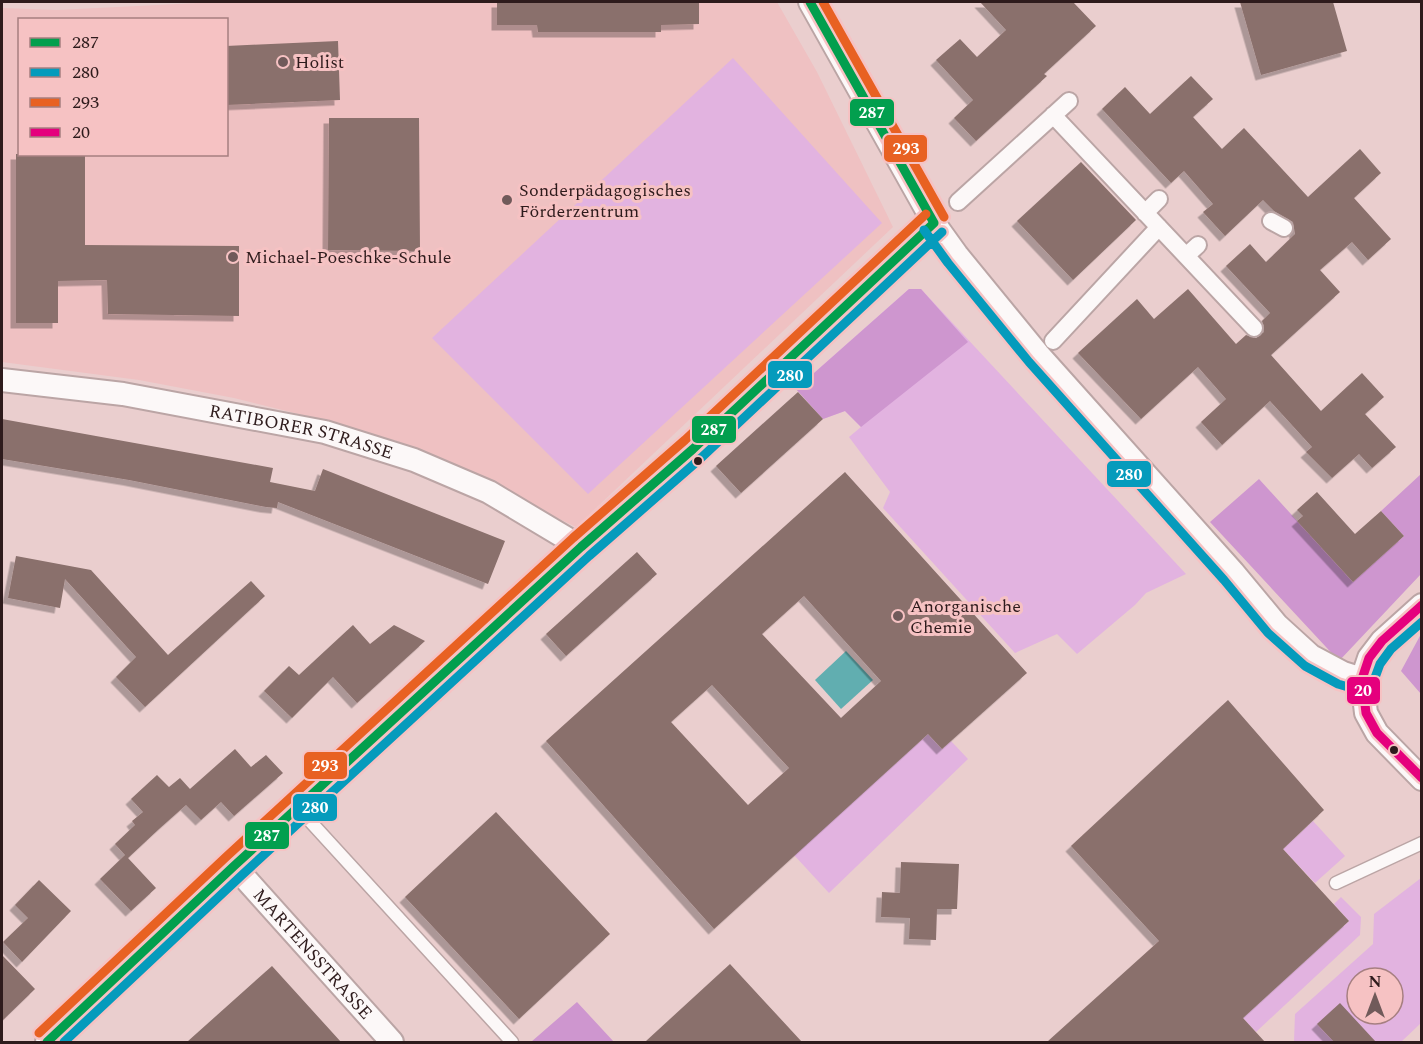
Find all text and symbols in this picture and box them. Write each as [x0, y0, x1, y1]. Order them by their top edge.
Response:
legend [18, 18, 228, 156]
text: 287 [72, 29, 99, 56]
place label: Holist [295, 49, 344, 76]
marker: Holist [276, 55, 290, 69]
text: 280 [72, 59, 99, 86]
text: 293 [72, 89, 99, 116]
line badge: 287 [849, 98, 895, 127]
text: 287 [859, 101, 885, 125]
text: 20 [72, 119, 90, 146]
line badge: 293 [883, 134, 928, 163]
text: 293 [893, 137, 919, 161]
place label: Sonderpädagogisches Förderzentrum [519, 177, 691, 225]
marker: Sonderpädagogisches Förderzentrum [500, 193, 514, 207]
place label: Michael-Poeschke-Schule [245, 244, 451, 271]
marker: Michael-Poeschke-Schule [226, 250, 240, 264]
line badge: 280 [767, 360, 813, 389]
text: 280 [777, 364, 803, 388]
street label: RATIBORER STRASSE [207, 397, 397, 466]
line badge: 287 [691, 415, 737, 444]
text: 287 [701, 418, 727, 442]
unlabelled marker [692, 455, 704, 467]
line badge: 280 [1106, 460, 1152, 488]
text: 280 [1116, 463, 1142, 487]
place label: Anorganische Chemie [910, 593, 1021, 641]
marker: Anorganische Chemie [891, 609, 905, 623]
line badge: 20 [1346, 676, 1381, 705]
text: 20 [1354, 679, 1372, 703]
unlabelled marker [1388, 744, 1400, 756]
line badge: 293 [303, 751, 348, 780]
text: 293 [312, 754, 338, 778]
line badge: 280 [292, 793, 338, 822]
text: 280 [302, 796, 328, 820]
line badge: 287 [244, 821, 290, 850]
text: 287 [254, 824, 280, 848]
street label: MARTENSSTRASSE [247, 882, 379, 1025]
north arrow [1345, 966, 1405, 1026]
text: N [1368, 970, 1382, 994]

